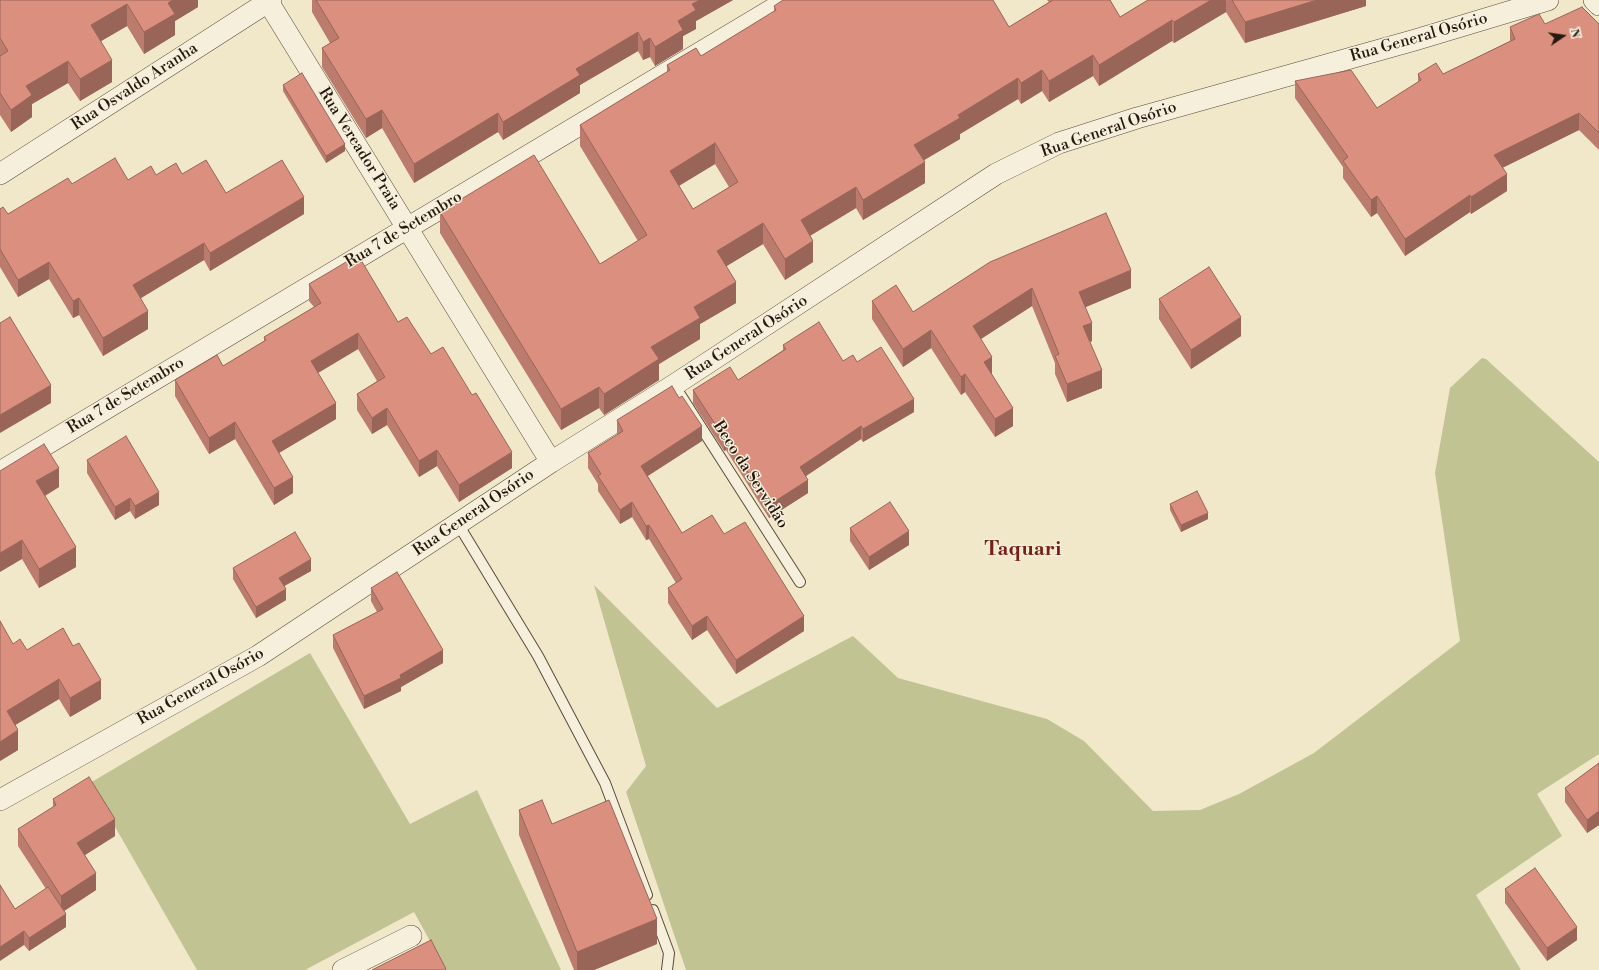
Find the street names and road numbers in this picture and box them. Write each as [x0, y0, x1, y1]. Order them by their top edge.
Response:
street label: Rua General Osório [1348, 9, 1490, 67]
street label: Rua Osvaldo Aranha [68, 39, 202, 135]
street label: Rua Vereador Praia [314, 84, 404, 214]
street label: Rua General Osório [1039, 98, 1179, 162]
street label: Rua 7 de Setembro [342, 187, 466, 273]
street label: Rua General Osório [682, 291, 812, 385]
street label: Rua 7 de Setembro [64, 353, 188, 439]
street label: Beco da Servidão [708, 418, 792, 532]
street label: Rua General Osório [410, 465, 538, 561]
street label: Rua General Osório [134, 644, 268, 730]

